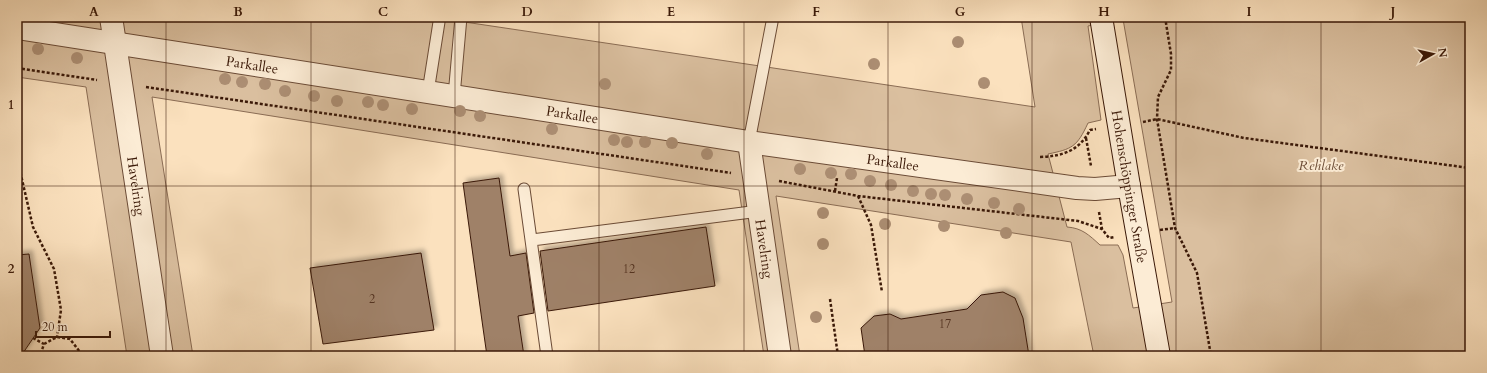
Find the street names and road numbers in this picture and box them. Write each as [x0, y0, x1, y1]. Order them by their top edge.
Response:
street label: Parkallee [225, 52, 280, 79]
street label: Parkallee [545, 102, 600, 128]
street label: Hohenschöppinger Straße [1107, 109, 1151, 265]
street label: Parkallee [865, 150, 920, 176]
street label: Havelring [122, 155, 150, 217]
street label: Havelring [750, 218, 778, 280]

